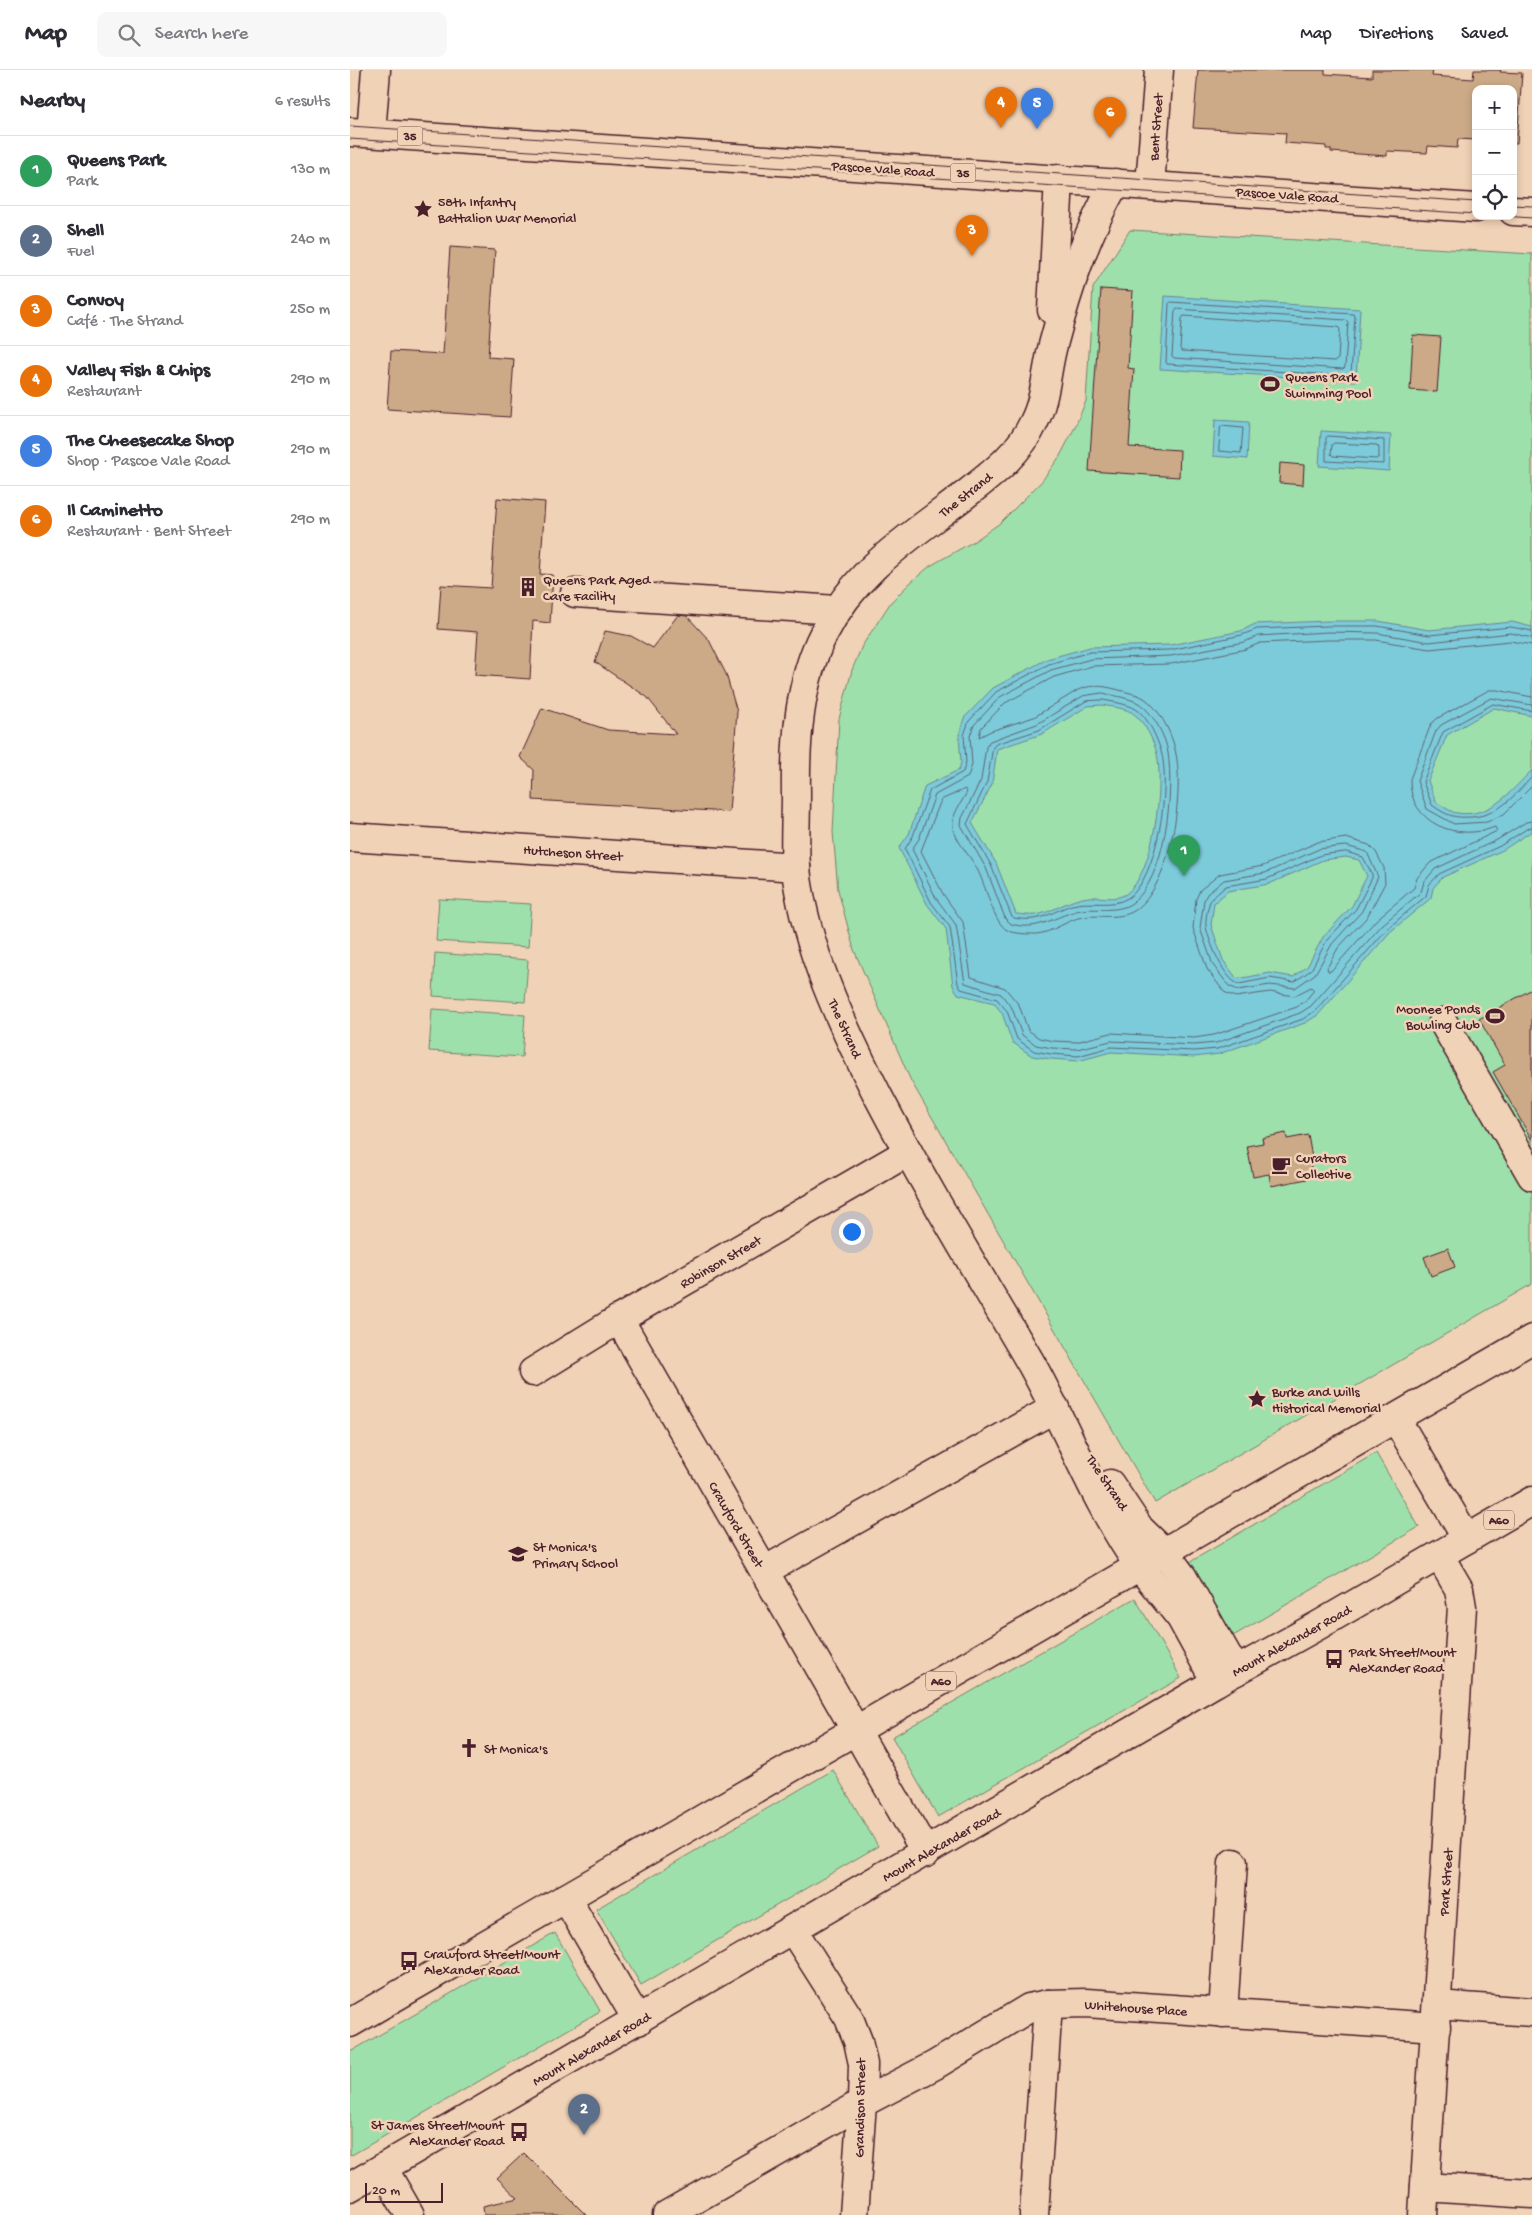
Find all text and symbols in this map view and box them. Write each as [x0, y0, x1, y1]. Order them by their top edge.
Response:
search box [97, 12, 447, 57]
text: Map [25, 20, 67, 49]
icon: search [115, 21, 143, 49]
text: Search here [155, 23, 248, 46]
text: Map [1300, 24, 1332, 45]
text: Directions [1360, 24, 1433, 45]
text: Saved [1461, 24, 1507, 45]
map controls [1472, 85, 1517, 220]
button: + [1472, 85, 1517, 130]
pin: 4 [985, 87, 1017, 128]
pin: 5 [1021, 88, 1053, 129]
text: Nearby [20, 90, 85, 115]
street label: Bent Street [1147, 92, 1168, 162]
text: 6 results [275, 93, 330, 112]
pin: 6 [1094, 97, 1126, 138]
road number: 35 [398, 126, 422, 146]
button: − [1472, 130, 1517, 175]
text: Queens Park [67, 150, 165, 173]
street label: Pascoe Vale Road [830, 158, 937, 183]
text: 1 [33, 161, 39, 180]
text: 130 m [291, 161, 330, 180]
road number: 35 [950, 164, 976, 182]
text: Park [67, 173, 98, 192]
button: locate [1472, 175, 1517, 220]
street label: Pascoe Vale Road [1234, 184, 1341, 209]
place label: 58th Infantry Battalion War Memorial [437, 195, 576, 228]
place icon: 58th Infantry Battalion War Memorial [412, 198, 434, 220]
pin: 3 [956, 215, 988, 256]
text: Shell [67, 220, 104, 243]
text: 2 [32, 231, 40, 250]
text: 240 m [290, 231, 330, 250]
text: Fuel [67, 243, 94, 262]
text: Convoy [67, 290, 124, 313]
text: 3 [32, 301, 40, 320]
text: 250 m [290, 301, 330, 320]
text: Café · The Strand [67, 313, 183, 332]
text: Valley Fish & Chips [67, 360, 210, 383]
place label: Queens Park Swimming Pool [1285, 370, 1372, 403]
text: 4 [32, 371, 40, 390]
text: 290 m [290, 371, 330, 390]
sports icon: Queens Park Swimming Pool [1259, 373, 1281, 395]
text: Restaurant [67, 383, 141, 402]
text: The Cheesecake Shop [67, 430, 234, 453]
text: 5 [32, 441, 40, 460]
text: 290 m [290, 441, 330, 460]
text: Shop · Pascoe Vale Road [67, 453, 229, 472]
street label: The Strand [936, 469, 998, 523]
text: Il Caminetto [67, 500, 163, 523]
text: 6 [32, 511, 40, 530]
text: 290 m [290, 511, 330, 530]
text: Restaurant · Bent Street [67, 523, 231, 542]
place label: Queens Park Aged Care Facility [543, 573, 652, 606]
building icon: Queens Park Aged Care Facility [517, 576, 539, 598]
pin: 1 [1168, 835, 1200, 876]
street label: Hutcheson Street [523, 843, 624, 867]
street label: The Strand [823, 996, 865, 1063]
place label: Moonee Ponds Bowling Club [1396, 1002, 1481, 1035]
sports icon: Moonee Ponds Bowling Club [1484, 1005, 1506, 1027]
place label: Curators Collective [1296, 1151, 1352, 1184]
cafe icon: Curators Collective [1270, 1154, 1292, 1176]
your location [839, 1219, 865, 1245]
street label: Robinson Street [677, 1232, 766, 1293]
place label: Burke and Wills Historical Memorial [1271, 1385, 1381, 1418]
place icon: Burke and Wills Historical Memorial [1246, 1388, 1268, 1410]
street label: The Strand [1081, 1452, 1132, 1516]
street label: Crawford Street [703, 1479, 767, 1572]
road number: A60 [1484, 1510, 1514, 1530]
place label: St Monica's Primary School [532, 1540, 618, 1573]
school or university icon: St Monica's Primary School [507, 1543, 529, 1565]
street label: Mount Alexander Road [1230, 1601, 1356, 1682]
place label: Park Street/Mount Alexander Road [1348, 1645, 1457, 1678]
bus stop icon: Park Street/Mount Alexander Road [1323, 1648, 1345, 1670]
road number: A60 [926, 1672, 956, 1690]
church icon: St Monica's [458, 1737, 480, 1759]
place label: St Monica's [484, 1742, 548, 1759]
street label: Mount Alexander Road [880, 1804, 1006, 1887]
street label: Park Street [1437, 1847, 1458, 1917]
place label: Crawford Street/Mount Alexander Road [424, 1947, 561, 1980]
bus stop icon: Crawford Street/Mount Alexander Road [398, 1950, 420, 1972]
street label: Whitehouse Place [1084, 1997, 1189, 2022]
street label: Mount Alexander Road [530, 2008, 656, 2091]
street label: Grandison Street [852, 2057, 871, 2158]
pin: 2 [568, 2094, 600, 2135]
place label: St James Street/Mount Alexander Road [371, 2118, 506, 2151]
bus stop icon: St James Street/Mount Alexander Road [508, 2121, 530, 2143]
scale bar [365, 2180, 442, 2203]
text: 20 m [372, 2183, 400, 2200]

